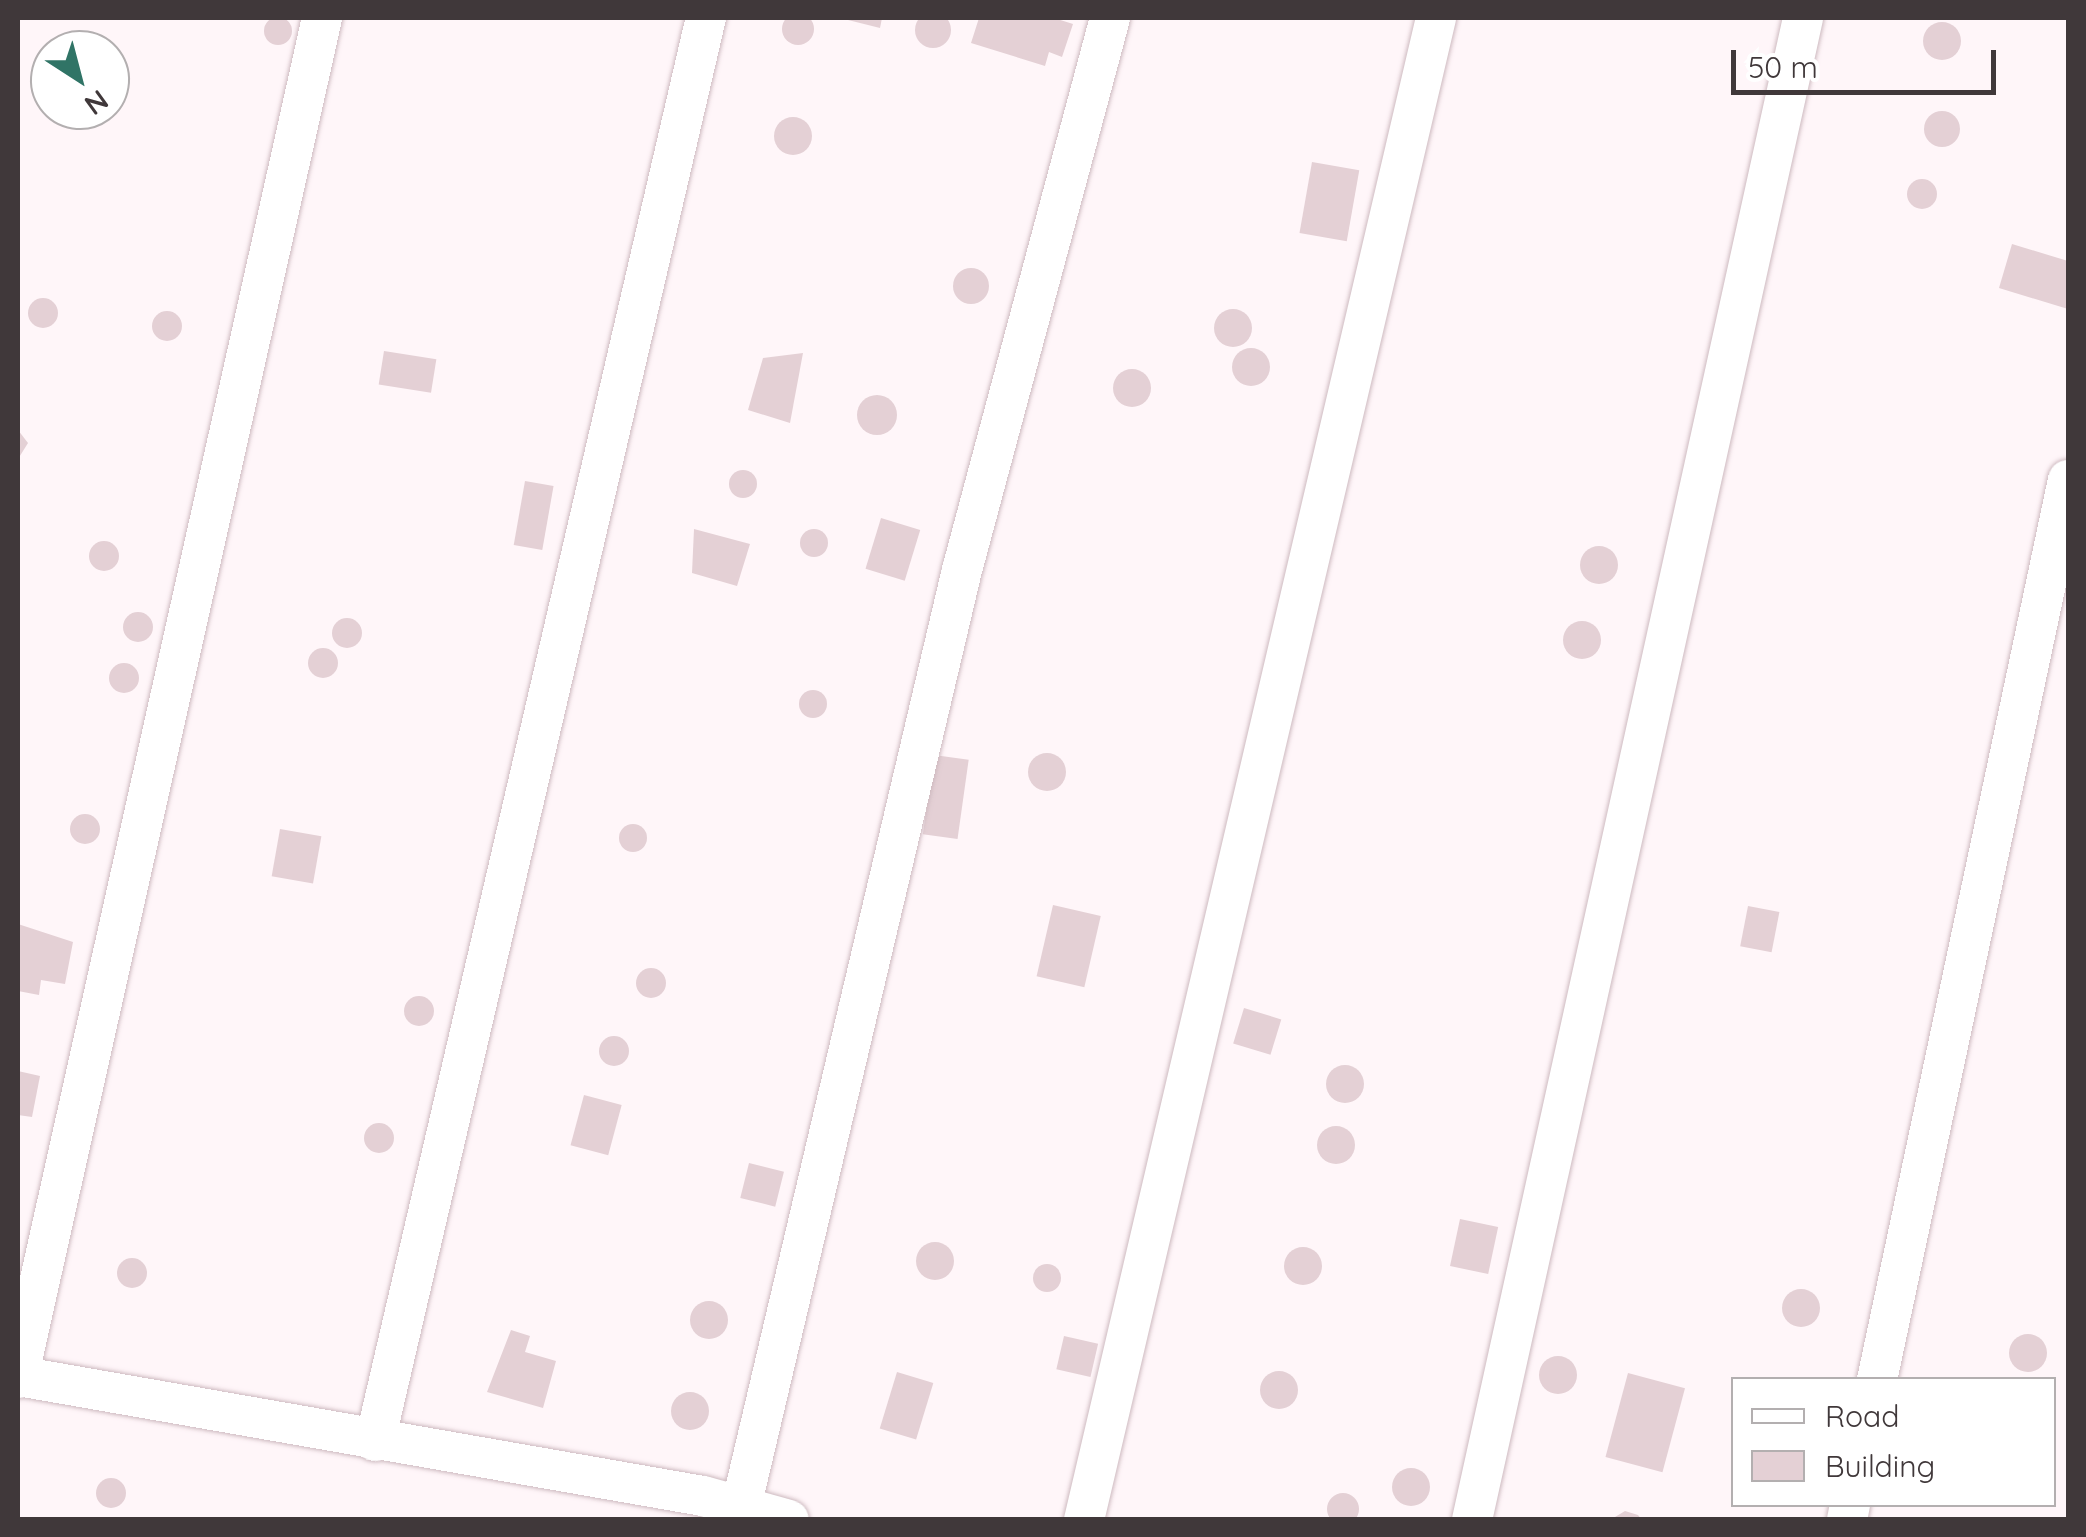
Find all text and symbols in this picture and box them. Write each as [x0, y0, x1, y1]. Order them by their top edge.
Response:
north arrow [30, 30, 130, 130]
scale bar [1736, 30, 2001, 92]
text: 50 m [1748, 48, 1818, 86]
text: N [78, 83, 115, 123]
legend [1731, 1377, 2056, 1507]
text: Road [1825, 1397, 1899, 1435]
text: Building [1825, 1447, 1935, 1485]

